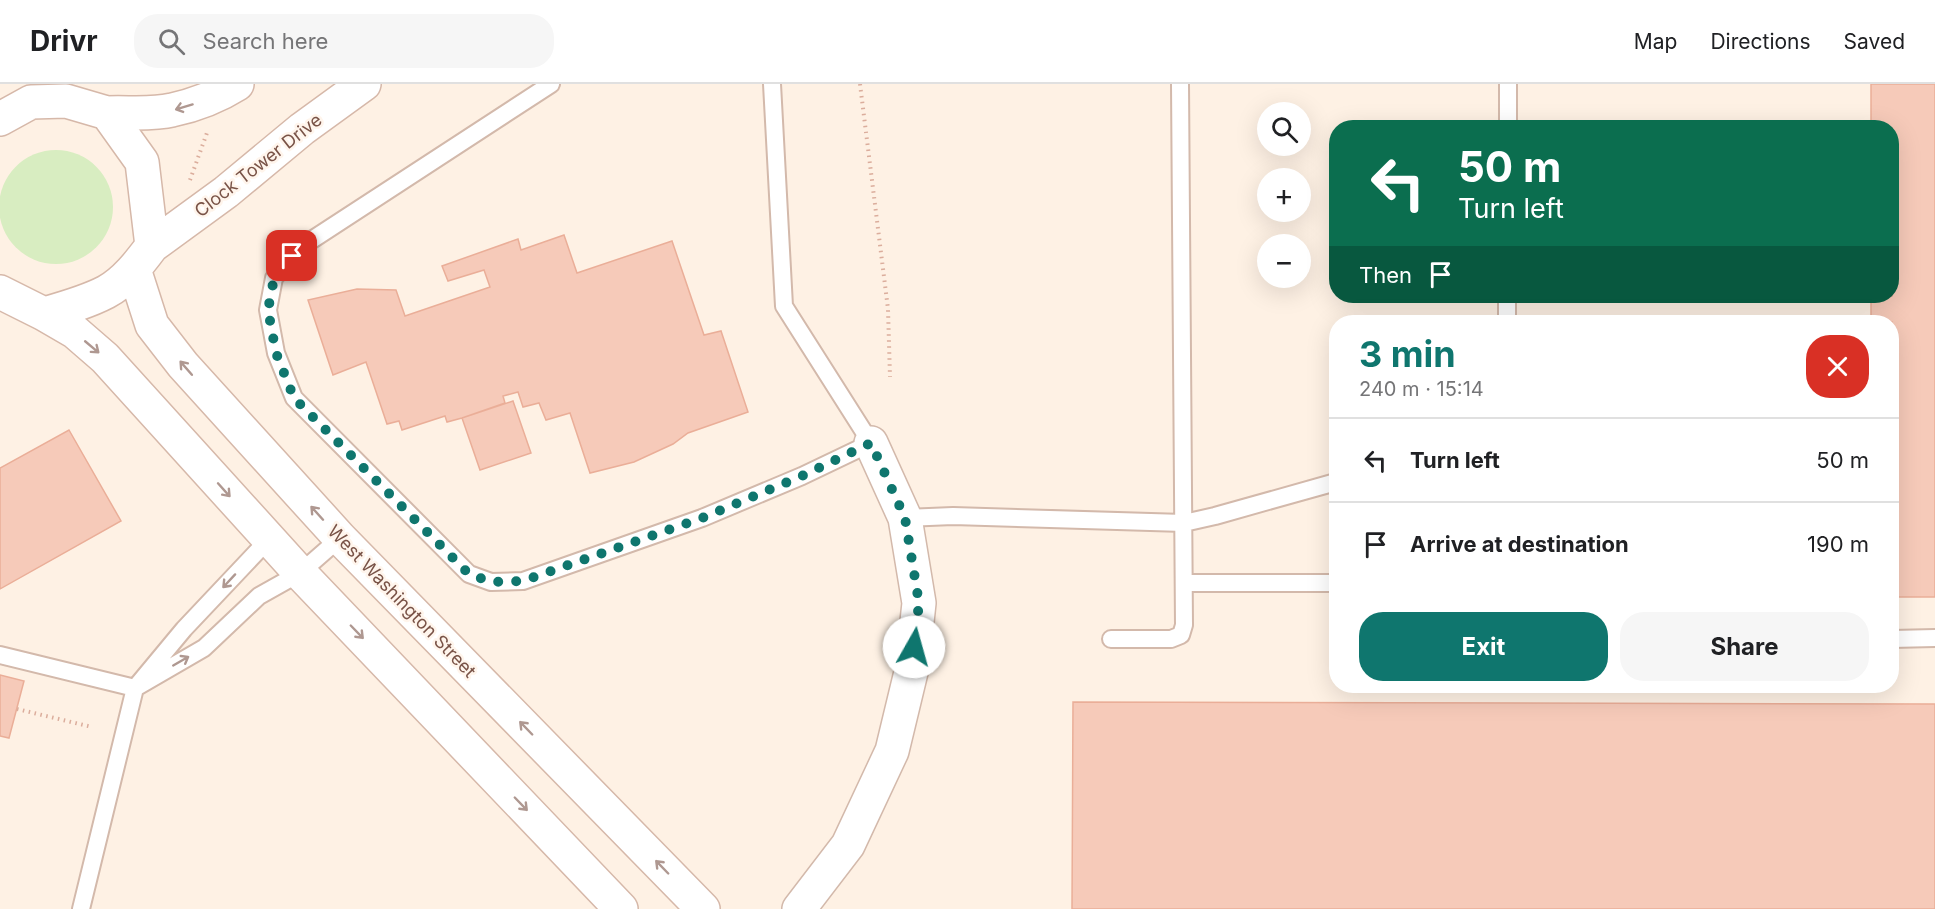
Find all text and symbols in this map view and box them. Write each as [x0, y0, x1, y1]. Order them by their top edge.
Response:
search box [134, 14, 554, 68]
text: Drivr [30, 24, 98, 58]
icon: search [155, 25, 188, 58]
text: Search here [203, 28, 328, 54]
text: Map [1634, 29, 1677, 54]
text: Directions [1710, 29, 1811, 54]
text: Saved [1844, 29, 1905, 54]
one-way arrow [174, 102, 193, 113]
map controls [1257, 102, 1311, 288]
button: search [1257, 102, 1311, 156]
street label: Clock Tower Drive [190, 109, 326, 221]
text: 50 m [1458, 141, 1561, 192]
icon: left [1359, 144, 1437, 222]
button: + [1257, 168, 1311, 222]
text: Turn left [1458, 192, 1564, 225]
pin [266, 230, 317, 281]
button: − [1257, 234, 1311, 288]
icon: arrive [275, 239, 308, 272]
icon: arrive [1424, 258, 1457, 291]
text: Then [1359, 262, 1412, 288]
text: 3 min [1359, 332, 1456, 376]
button: close [1806, 335, 1869, 398]
one-way arrow [84, 340, 100, 353]
one-way arrow [179, 361, 193, 376]
text: 240 m · 15:14 [1359, 377, 1484, 401]
icon: left [1359, 444, 1392, 477]
text: Turn left [1410, 447, 1500, 473]
text: 50 m [1816, 447, 1869, 473]
one-way arrow [217, 482, 231, 497]
one-way arrow [310, 506, 324, 521]
street label: West Washington Street [324, 520, 480, 682]
icon: arrive [1359, 528, 1392, 561]
text: Arrive at destination [1410, 531, 1629, 557]
text: 190 m [1807, 531, 1869, 557]
one-way arrow [221, 574, 236, 589]
button: Exit [1359, 612, 1608, 681]
button: Share [1620, 612, 1869, 681]
position arrow [882, 615, 946, 679]
one-way arrow [350, 625, 364, 640]
one-way arrow [172, 655, 189, 667]
one-way arrow [518, 721, 533, 736]
one-way arrow [514, 796, 528, 811]
one-way arrow [655, 860, 670, 875]

